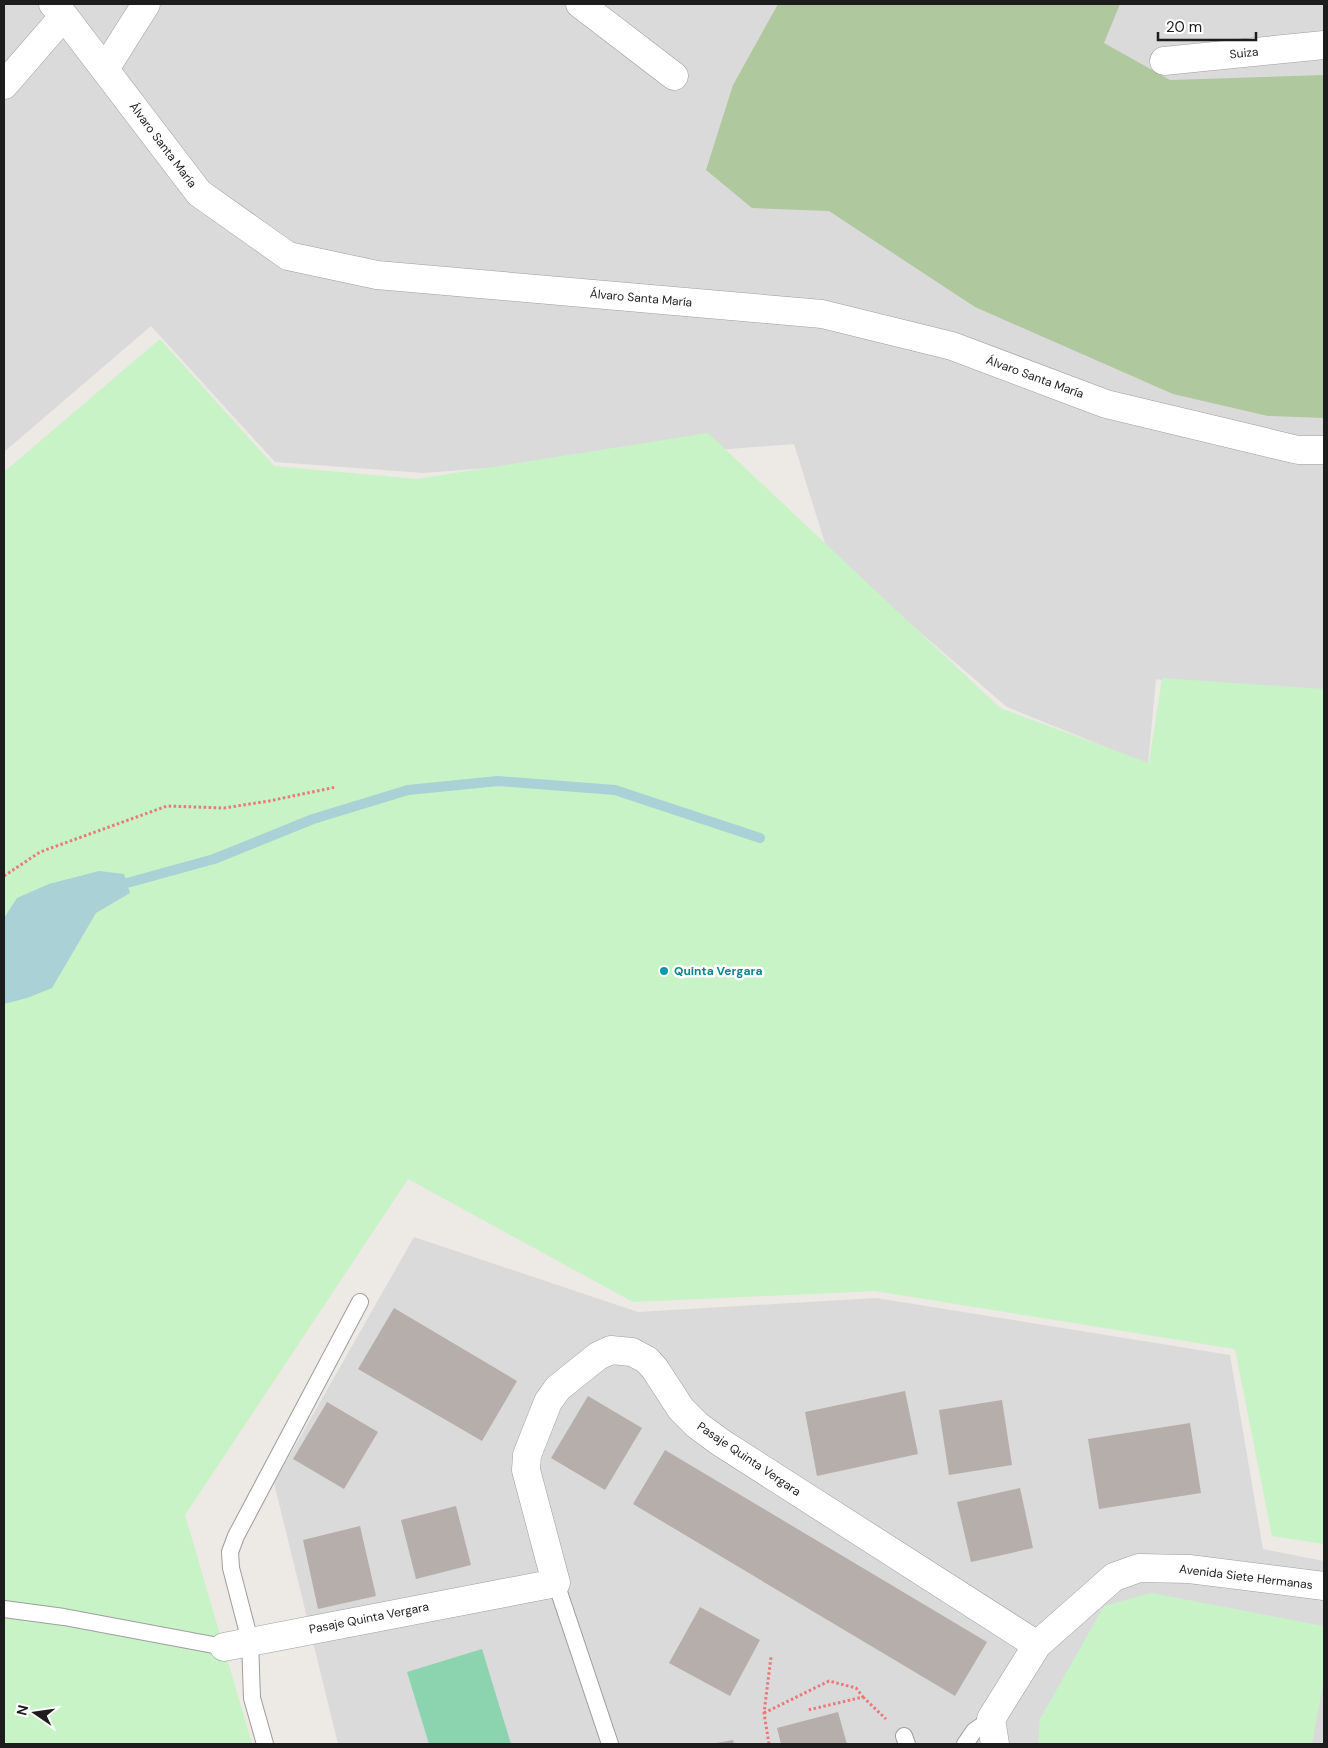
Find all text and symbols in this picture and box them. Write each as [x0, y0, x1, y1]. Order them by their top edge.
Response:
scale bar [1158, 10, 1256, 42]
text: 20 m [1166, 17, 1202, 37]
street label: Suiza [1229, 44, 1259, 62]
street label: Álvaro Santa María [126, 99, 200, 191]
street label: Álvaro Santa María [589, 286, 693, 310]
street label: Álvaro Santa María [984, 352, 1086, 402]
place label: Quinta Vergara [674, 963, 762, 979]
marker: Quinta Vergara [658, 965, 670, 977]
street label: Pasaje Quinta Vergara [694, 1418, 804, 1500]
street label: Avenida Siete Hermanas [1178, 1561, 1314, 1593]
street label: Pasaje Quinta Vergara [308, 1599, 430, 1637]
north arrow [10, 1688, 60, 1738]
text: N [12, 1703, 32, 1717]

